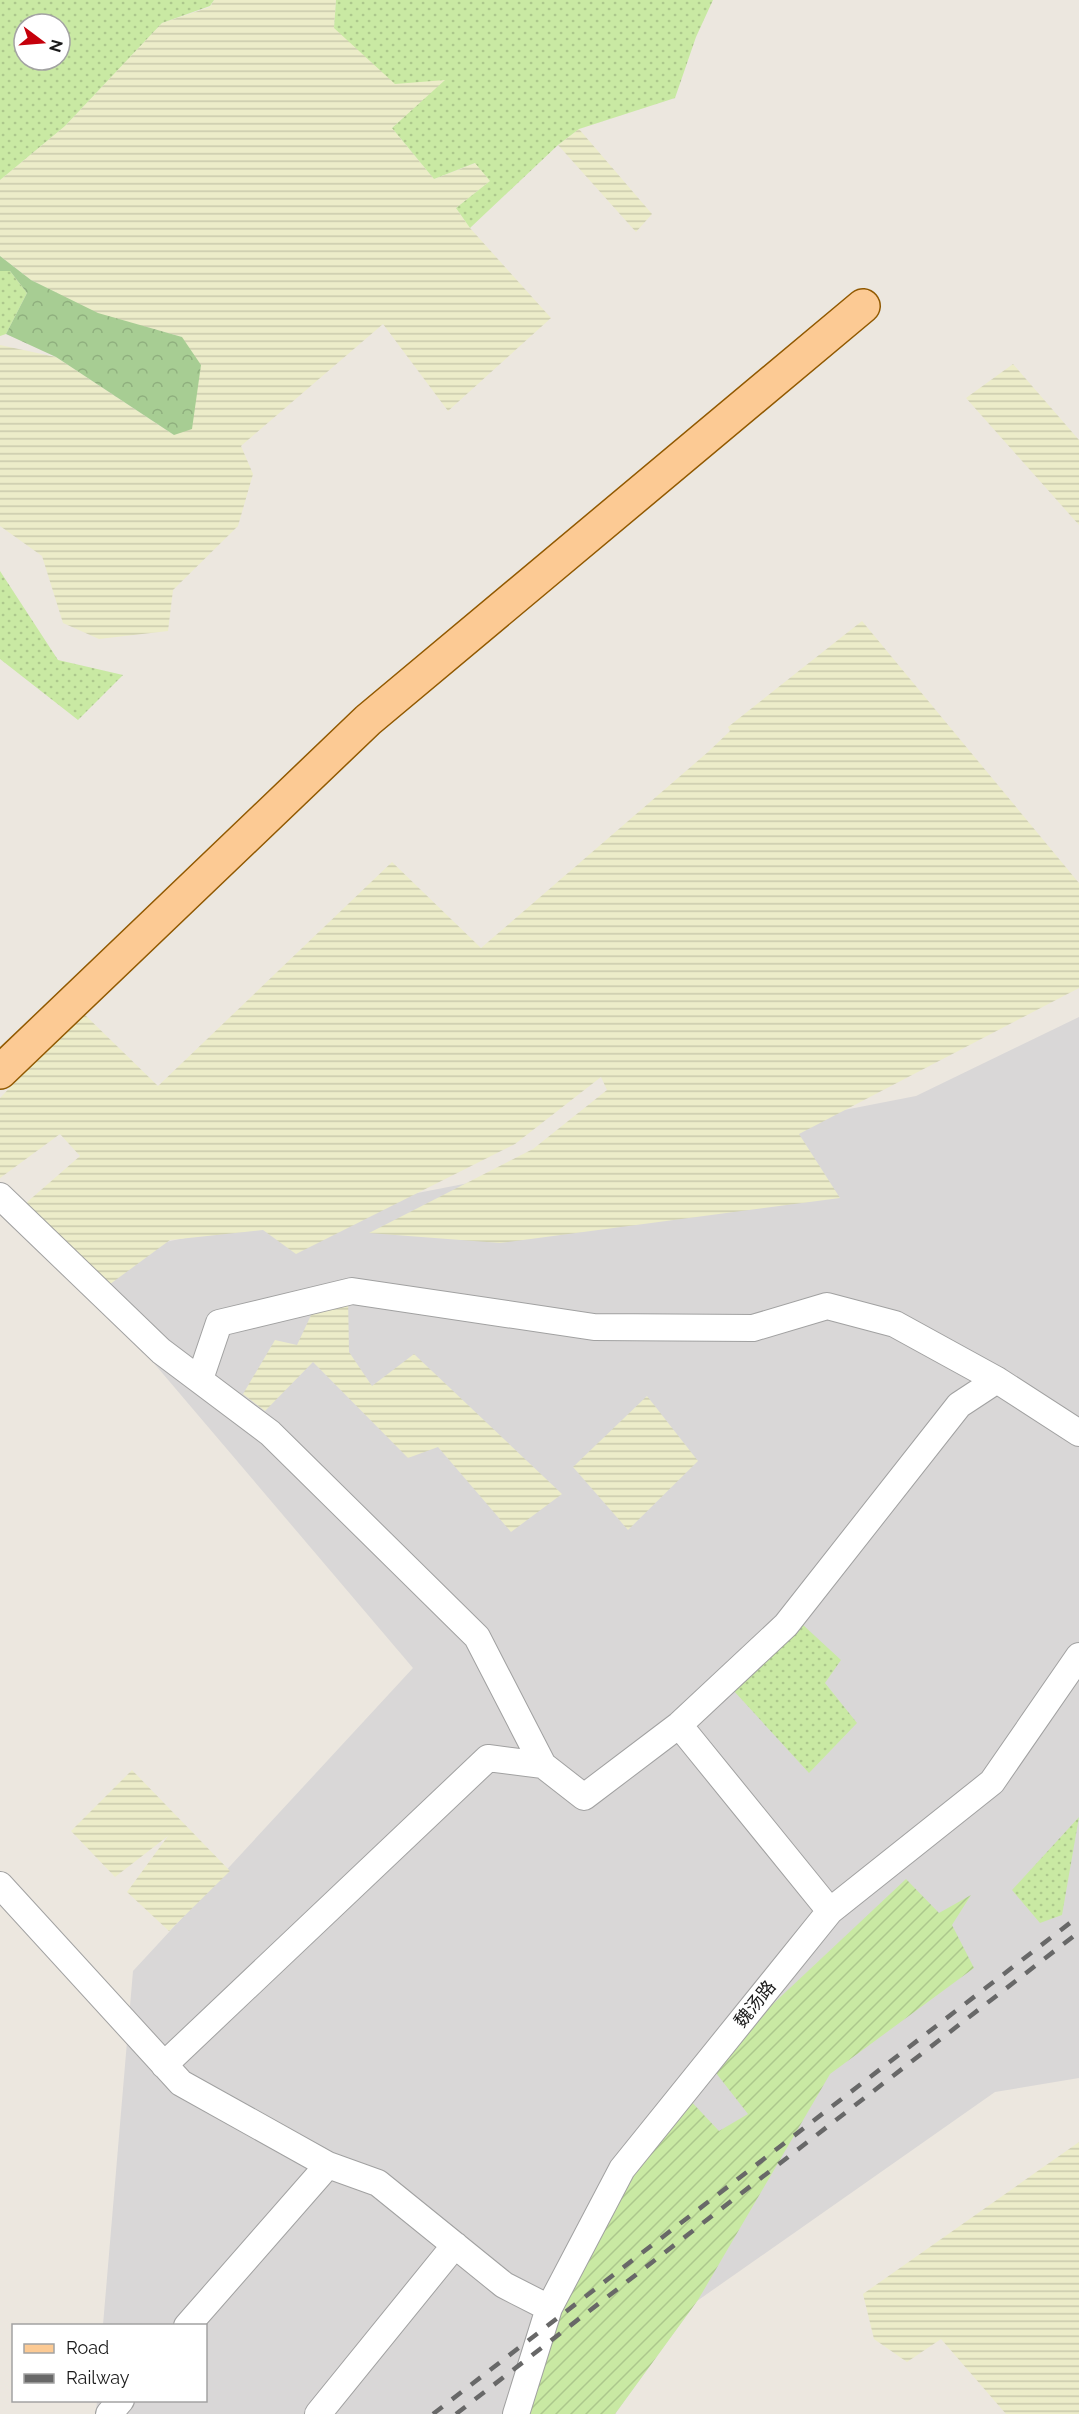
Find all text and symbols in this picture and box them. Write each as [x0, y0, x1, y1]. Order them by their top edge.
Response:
north arrow [12, 12, 72, 72]
text: N [45, 38, 67, 54]
street label: 魏汤路 [729, 1976, 780, 2031]
legend [12, 2324, 207, 2402]
text: Road [66, 2337, 109, 2358]
text: Railway [66, 2367, 130, 2388]

